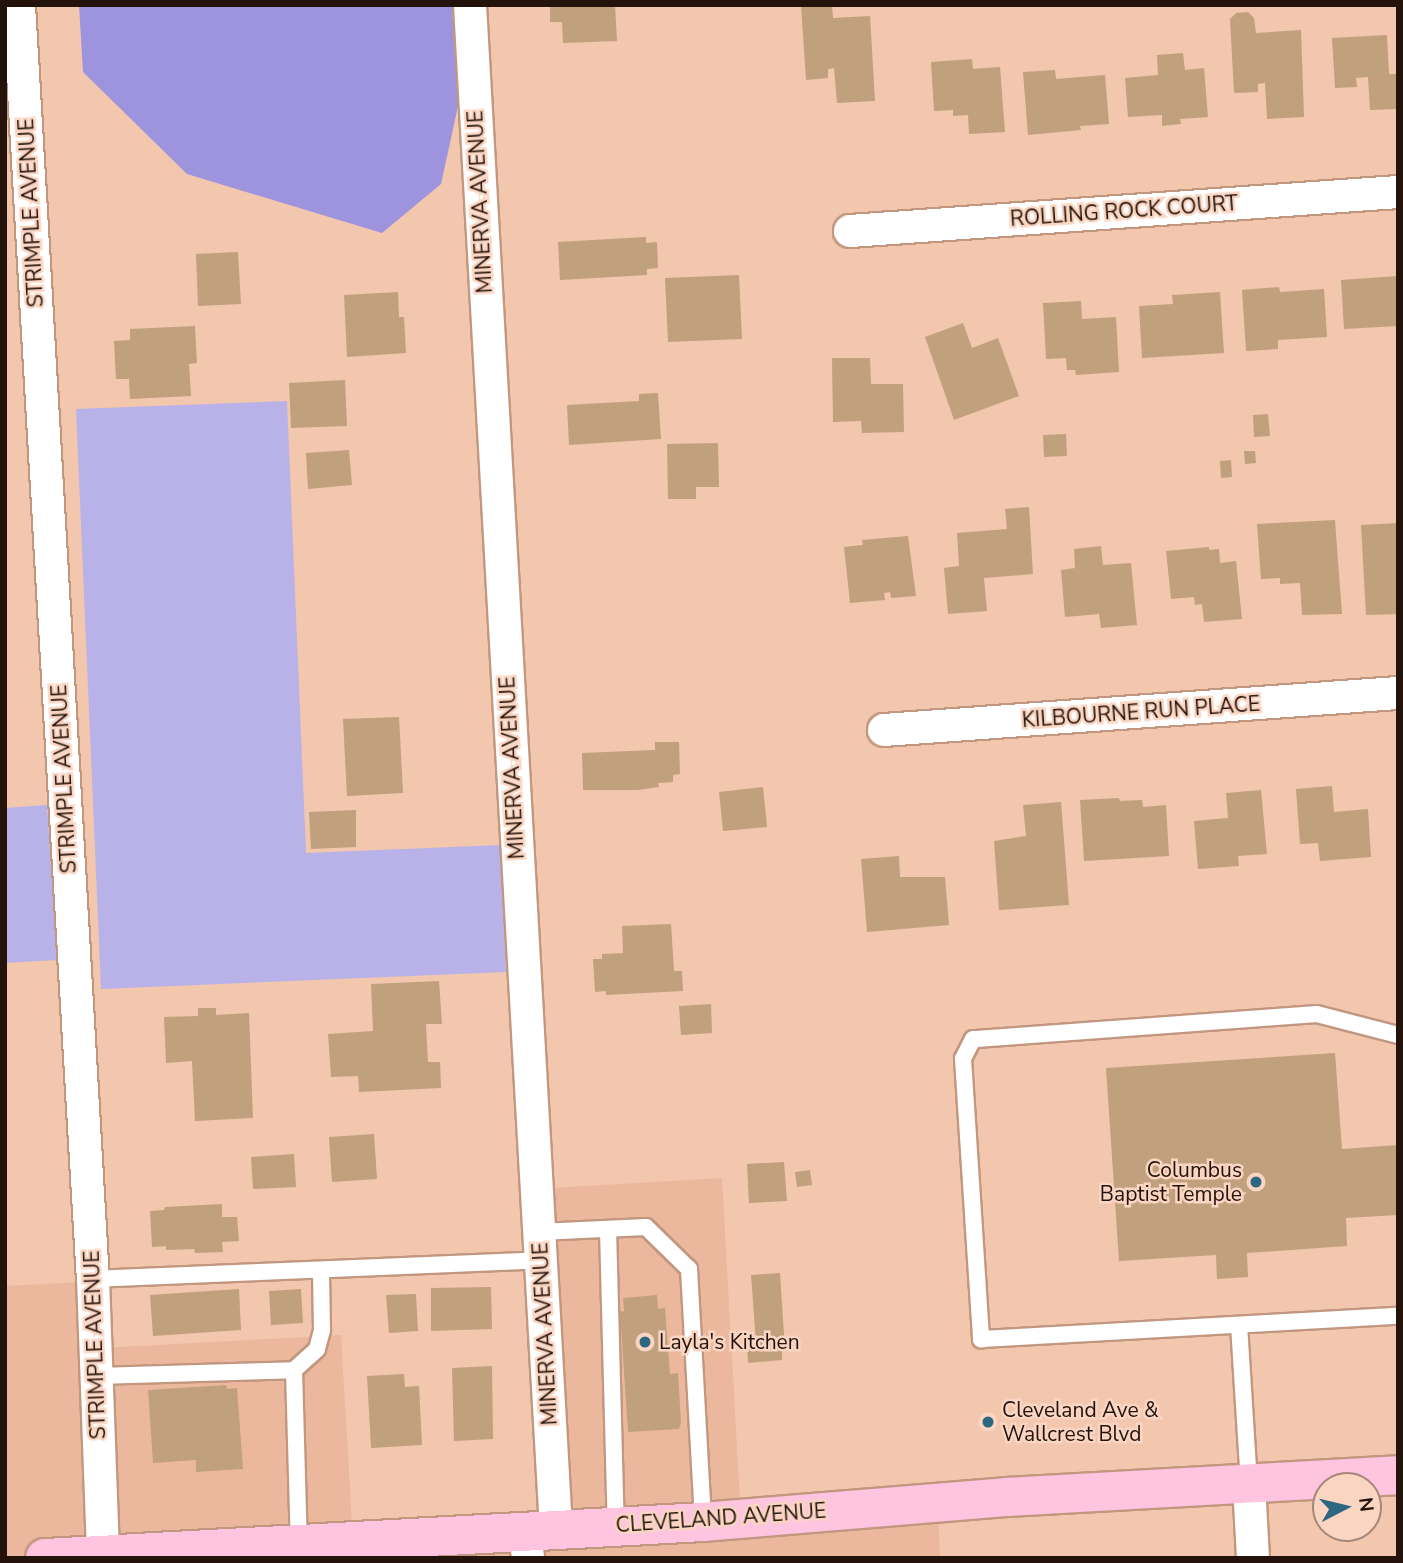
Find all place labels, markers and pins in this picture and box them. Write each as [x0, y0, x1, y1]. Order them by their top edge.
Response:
place label: Columbus Baptist Temple [1100, 1157, 1242, 1207]
marker: Columbus Baptist Temple [1248, 1174, 1264, 1190]
place label: Layla's Kitchen [659, 1329, 800, 1355]
marker: Layla's Kitchen [637, 1334, 653, 1350]
place label: Cleveland Ave & Wallcrest Blvd [1002, 1397, 1159, 1447]
marker: Cleveland Ave & Wallcrest Blvd [980, 1414, 996, 1430]

